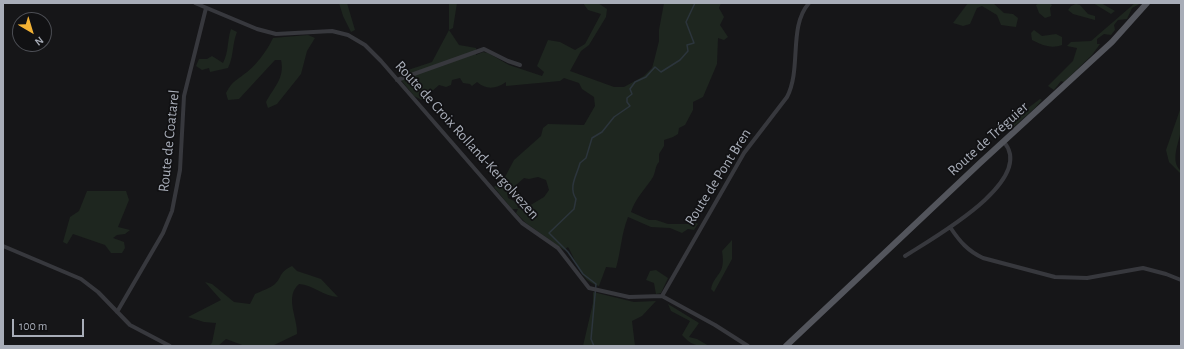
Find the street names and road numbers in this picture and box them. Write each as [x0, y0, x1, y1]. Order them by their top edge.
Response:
street label: Route de Croix Rolland-Kergolvezen [391, 57, 543, 223]
street label: Route de Coatarel [155, 89, 183, 193]
street label: Route de Tréguier [944, 98, 1032, 180]
street label: Route de Pont Bren [681, 125, 755, 229]

